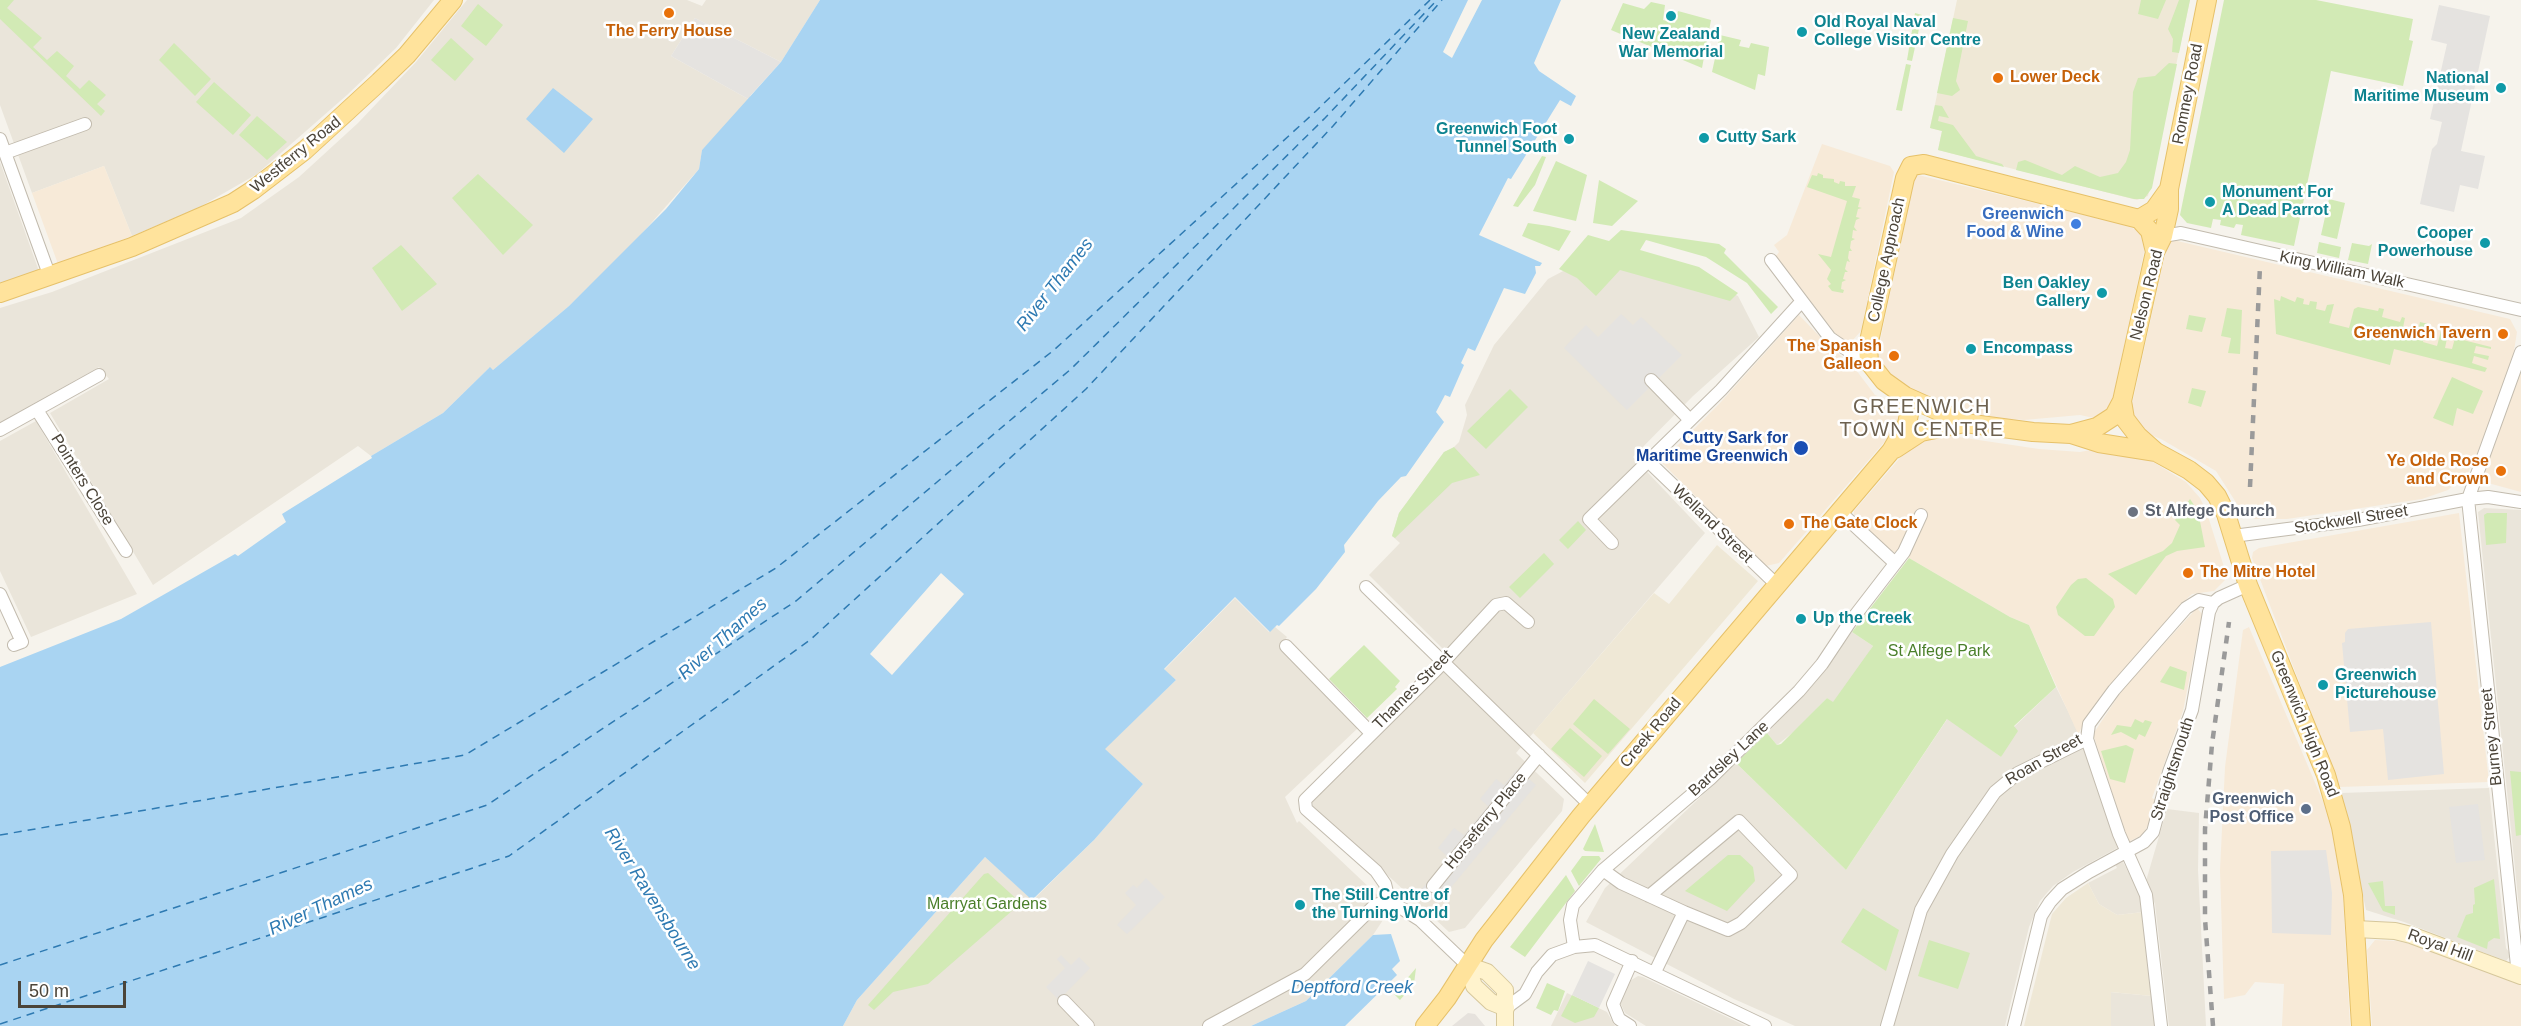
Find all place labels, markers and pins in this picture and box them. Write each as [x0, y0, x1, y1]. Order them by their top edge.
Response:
marker: The Ferry House [662, 6, 676, 20]
marker: New Zealand War Memorial [1664, 9, 1678, 23]
place label: Old Royal Naval College Visitor Centre [1814, 13, 1981, 51]
place label: The Ferry House [606, 22, 732, 42]
place label: New Zealand War Memorial [1619, 25, 1723, 63]
marker: Old Royal Naval College Visitor Centre [1795, 25, 1809, 39]
place label: Lower Deck [2010, 68, 2100, 88]
place label: National Maritime Museum [2354, 69, 2489, 107]
marker: Lower Deck [1991, 71, 2005, 85]
marker: National Maritime Museum [2494, 81, 2508, 95]
place label: Greenwich Foot Tunnel South [1436, 120, 1557, 158]
place label: Cutty Sark [1716, 128, 1796, 148]
marker: Cutty Sark [1697, 131, 1711, 145]
marker: Greenwich Foot Tunnel South [1562, 132, 1576, 146]
place label: Monument For A Dead Parrot [2222, 183, 2333, 221]
marker: Monument For A Dead Parrot [2203, 195, 2217, 209]
place label: Greenwich Food & Wine [1966, 205, 2064, 243]
marker: Greenwich Food & Wine [2069, 217, 2083, 231]
place label: Cooper Powerhouse [2378, 224, 2473, 262]
marker: Cooper Powerhouse [2478, 236, 2492, 250]
place label: Ben Oakley Gallery [2003, 274, 2090, 312]
marker: Ben Oakley Gallery [2095, 286, 2109, 300]
place label: Greenwich Tavern [2353, 324, 2491, 344]
marker: Greenwich Tavern [2496, 327, 2510, 341]
place label: The Spanish Galleon [1787, 337, 1882, 375]
place label: Encompass [1983, 339, 2073, 359]
marker: Encompass [1964, 342, 1978, 356]
marker: The Spanish Galleon [1887, 349, 1901, 363]
place label: Cutty Sark for Maritime Greenwich [1636, 429, 1788, 467]
marker: Cutty Sark for Maritime Greenwich [1792, 439, 1810, 457]
place label: Ye Olde Rose and Crown [2387, 452, 2489, 490]
marker: Ye Olde Rose and Crown [2494, 464, 2508, 478]
place label: St Alfege Church [2145, 502, 2275, 522]
marker: St Alfege Church [2126, 505, 2140, 519]
place label: The Gate Clock [1801, 514, 1917, 534]
marker: The Gate Clock [1782, 517, 1796, 531]
place label: The Mitre Hotel [2200, 563, 2316, 583]
marker: The Mitre Hotel [2181, 566, 2195, 580]
place label: Up the Creek [1813, 609, 1912, 629]
marker: Up the Creek [1794, 612, 1808, 626]
place label: Greenwich Picturehouse [2335, 666, 2436, 704]
marker: Greenwich Picturehouse [2316, 678, 2330, 692]
place label: Greenwich Post Office [2210, 790, 2294, 828]
marker: Greenwich Post Office [2299, 802, 2313, 816]
place label: The Still Centre of the Turning World [1312, 886, 1449, 924]
marker: The Still Centre of the Turning World [1293, 898, 1307, 912]

